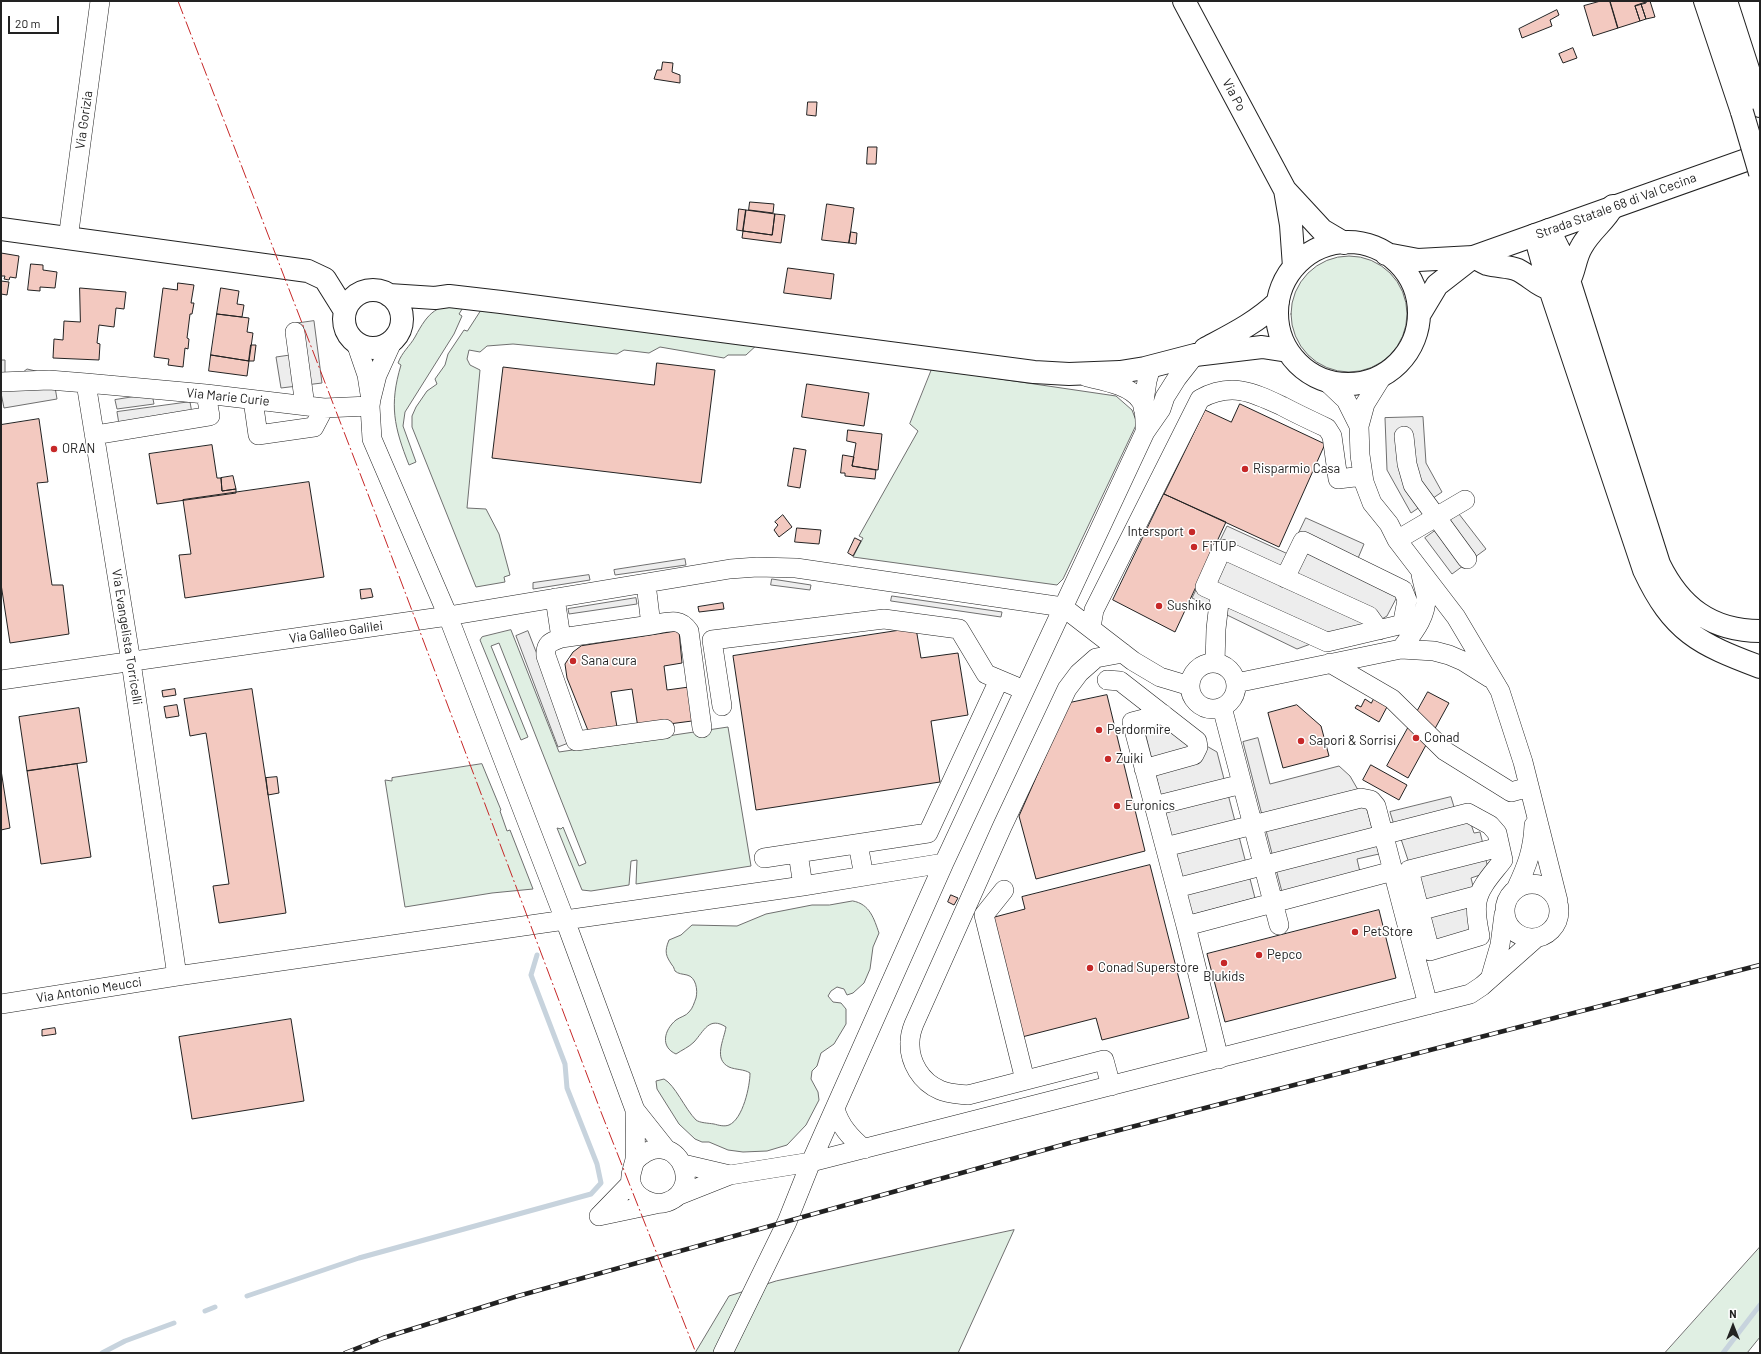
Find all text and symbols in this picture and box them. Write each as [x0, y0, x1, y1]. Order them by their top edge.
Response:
scale bar [10, 8, 61, 34]
text: 20 m [15, 16, 41, 30]
street label: Via Po [1219, 76, 1249, 114]
street label: Via Gorizia [72, 90, 96, 150]
street label: Strada Statale 68 di Val Cecina [1534, 170, 1698, 242]
street label: Via Marie Curie [186, 385, 270, 409]
place label: ORAN [62, 441, 95, 457]
marker: ORAN [49, 444, 59, 454]
place label: Risparmio Casa [1253, 461, 1340, 477]
marker: Risparmio Casa [1240, 464, 1250, 474]
place label: Intersport [1127, 524, 1184, 540]
marker: Intersport [1187, 527, 1197, 537]
place label: FiTUP [1202, 539, 1236, 555]
marker: FiTUP [1189, 542, 1199, 552]
street label: Via Evangelista Torricelli [109, 568, 145, 706]
place label: Sushiko [1167, 598, 1211, 614]
marker: Sushiko [1154, 601, 1164, 611]
street label: Via Galileo Galilei [288, 618, 384, 646]
place label: Sana cura [581, 653, 637, 669]
marker: Sana cura [568, 656, 578, 666]
place label: Perdormire [1107, 722, 1171, 738]
marker: Perdormire [1094, 725, 1104, 735]
place label: Conad [1424, 730, 1460, 746]
place label: Sapori & Sorrisi [1309, 733, 1396, 749]
marker: Conad [1411, 733, 1421, 743]
marker: Sapori & Sorrisi [1296, 736, 1306, 746]
place label: Zuiki [1116, 751, 1143, 767]
marker: Zuiki [1103, 754, 1113, 764]
place label: Euronics [1125, 798, 1175, 814]
marker: Euronics [1112, 801, 1122, 811]
place label: PetStore [1363, 924, 1413, 940]
marker: PetStore [1350, 927, 1360, 937]
place label: Pepco [1267, 947, 1302, 963]
marker: Pepco [1254, 950, 1264, 960]
marker: Blukids [1219, 958, 1229, 968]
place label: Conad Superstore [1098, 960, 1199, 976]
marker: Conad Superstore [1085, 963, 1095, 973]
place label: Blukids [1203, 969, 1245, 985]
street label: Via Antonio Meucci [35, 974, 143, 1006]
north arrow [1713, 1306, 1753, 1346]
text: N [1729, 1307, 1737, 1320]

